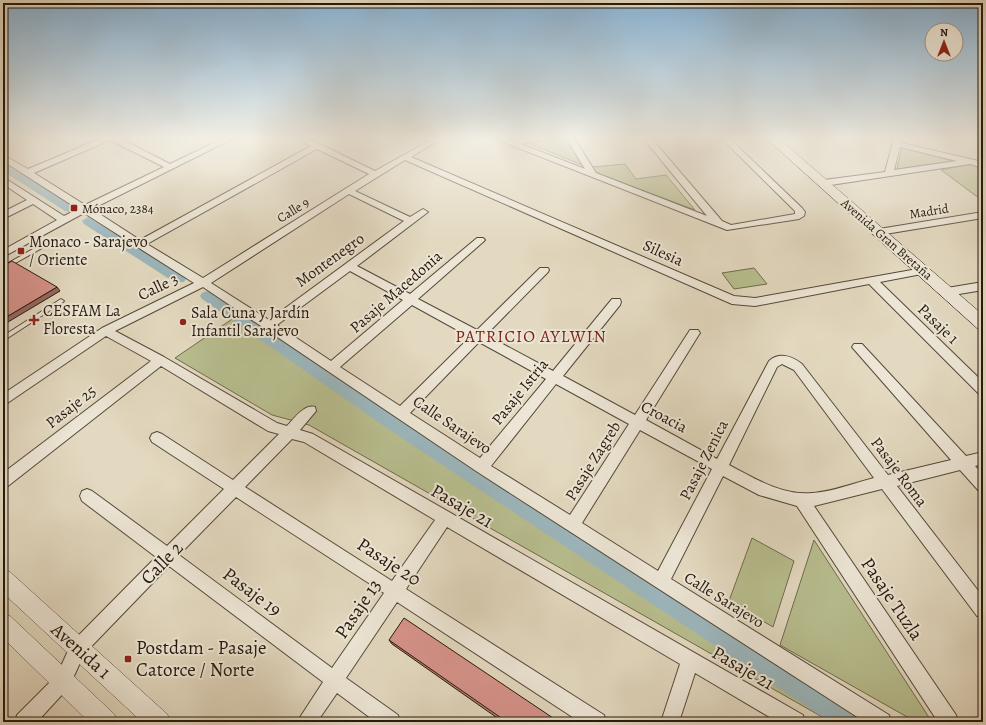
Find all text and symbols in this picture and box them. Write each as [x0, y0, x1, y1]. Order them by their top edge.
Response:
north arrow [924, 22, 964, 62]
text: N [940, 25, 948, 40]
street label: Calle 9 [274, 194, 312, 226]
street label: Avenida Gran Bretaña [837, 194, 936, 284]
place label: Mónaco, 2384 [82, 200, 154, 217]
street label: Madrid [908, 200, 950, 222]
marker: Mónaco, 2384 [69, 203, 79, 213]
street label: Montenegro [291, 228, 369, 292]
place label: Monaco - Sarajevo / Oriente [29, 231, 148, 271]
street label: Silesia [639, 234, 687, 272]
street label: Pasaje Macedonia [345, 245, 447, 338]
marker: Monaco - Sarajevo / Oriente [16, 246, 26, 256]
street label: Calle 3 [134, 268, 182, 306]
street label: Pasaje 1 [912, 299, 964, 350]
place label: CESFAM La Floresta [43, 300, 121, 340]
place label: Sala Cuna y Jardín Infantil Sarajevo [191, 302, 310, 342]
marker: CESFAM La Floresta [28, 314, 40, 326]
marker: Sala Cuna y Jardín Infantil Sarajevo [178, 317, 188, 327]
district label: PATRICIO AYLWIN [455, 325, 607, 348]
street label: Pasaje Istria [486, 354, 554, 430]
street label: Pasaje 25 [41, 380, 101, 434]
street label: Calle Sarajevo [408, 391, 496, 459]
street label: Croacia [637, 396, 692, 439]
street label: Pasaje Zenica [674, 416, 734, 504]
street label: Pasaje Zagreb [560, 417, 626, 505]
street label: Pasaje Roma [865, 433, 933, 512]
street label: Pasaje 21 [426, 478, 498, 535]
street label: Pasaje 20 [352, 532, 426, 592]
street label: Calle 2 [135, 536, 189, 590]
street label: Pasaje Tuzla [855, 552, 929, 646]
street label: Pasaje 19 [217, 561, 287, 623]
street label: Calle Sarajevo [680, 567, 768, 633]
street label: Pasaje 13 [329, 574, 387, 644]
street label: Avenida 1 [45, 616, 117, 685]
place label: Postdam - Pasaje Catorce / Norte [136, 635, 267, 683]
street label: Pasaje 21 [707, 640, 779, 697]
marker: Postdam - Pasaje Catorce / Norte [123, 654, 133, 664]

